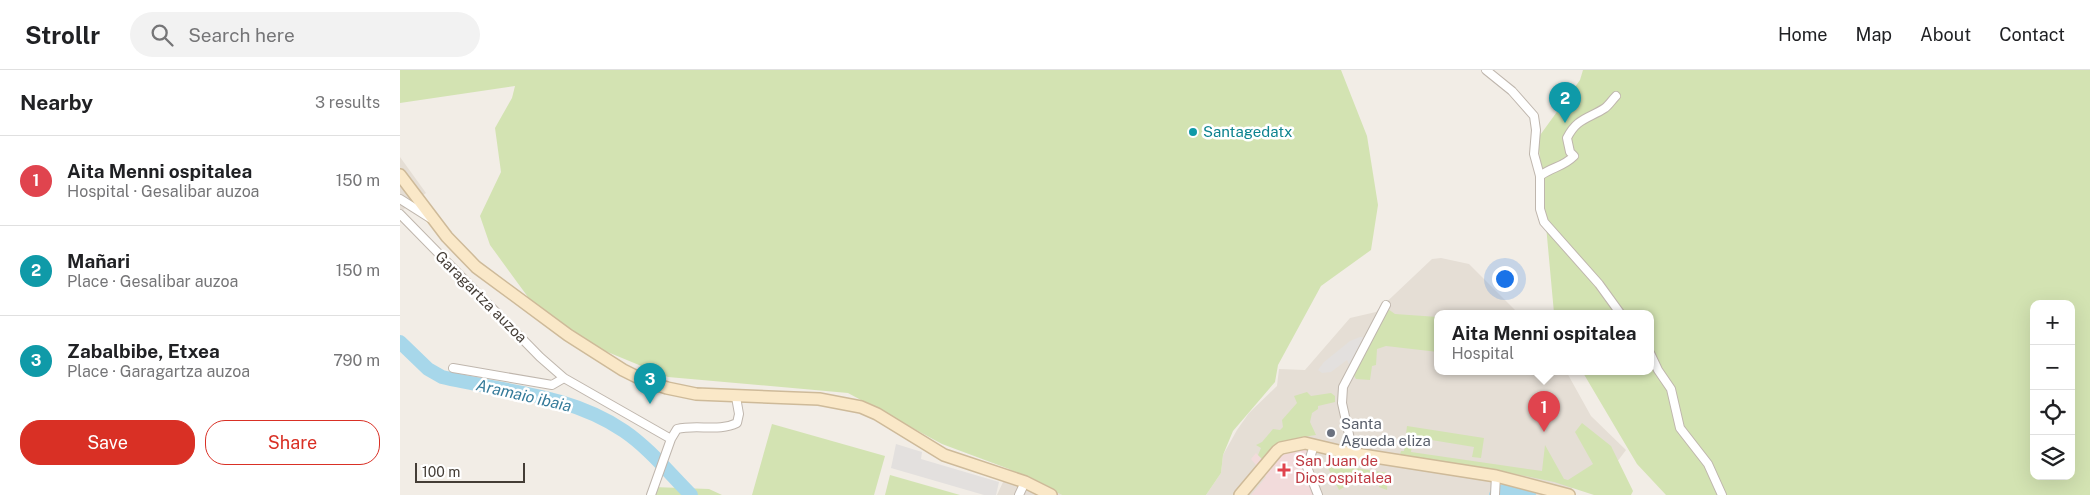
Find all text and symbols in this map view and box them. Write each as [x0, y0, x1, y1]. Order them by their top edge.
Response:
search box [130, 12, 480, 57]
text: Strollr [25, 21, 100, 49]
icon: search [148, 21, 176, 49]
text: Search here [188, 24, 295, 46]
text: Home [1778, 24, 1828, 45]
text: Map [1856, 24, 1892, 45]
text: About [1920, 24, 1971, 45]
text: Contact [1999, 24, 2065, 45]
pin: 2 [1549, 82, 1581, 123]
text: Nearby [20, 90, 93, 115]
text: 3 results [315, 93, 380, 112]
place label: Santagedatx [1203, 123, 1293, 140]
marker: Santagedatx [1187, 126, 1199, 138]
text: Aita Menni ospitalea [67, 160, 252, 182]
text: 1 [33, 171, 39, 190]
text: 150 m [336, 171, 380, 190]
text: Hospital · Gesalibar auzoa [67, 182, 259, 201]
street label: Garagartza auzoa [432, 247, 531, 346]
text: Mañari [67, 250, 130, 272]
text: 2 [31, 261, 41, 280]
text: 150 m [336, 261, 380, 280]
your location [1492, 266, 1518, 292]
text: Place · Gesalibar auzoa [67, 272, 238, 291]
map controls [2030, 300, 2075, 480]
button: + [2030, 300, 2075, 345]
popup [1434, 310, 1654, 375]
text: Aita Menni ospitalea [1451, 322, 1637, 344]
text: Zabalbibe, Etxea [67, 340, 220, 362]
text: Hospital [1451, 344, 1514, 363]
button: − [2030, 345, 2075, 390]
text: 3 [31, 351, 41, 370]
text: 790 m [333, 351, 380, 370]
text: Place · Garagartza auzoa [67, 362, 250, 381]
pin: 3 [634, 363, 666, 404]
water label: Aramaio ibaia [474, 375, 574, 416]
button: locate [2030, 390, 2075, 435]
pin: 1 [1528, 391, 1560, 432]
place label: Santa Agueda eliza [1341, 415, 1431, 449]
button: Save [20, 420, 195, 465]
button: Share [205, 420, 380, 465]
marker: Santa Agueda eliza [1325, 427, 1337, 439]
button: layers [2030, 435, 2075, 480]
place label: San Juan de Dios ospitalea [1295, 452, 1392, 486]
scale bar [415, 460, 525, 483]
marker: San Juan de Dios ospitalea [1277, 463, 1291, 477]
text: 100 m [422, 464, 460, 480]

